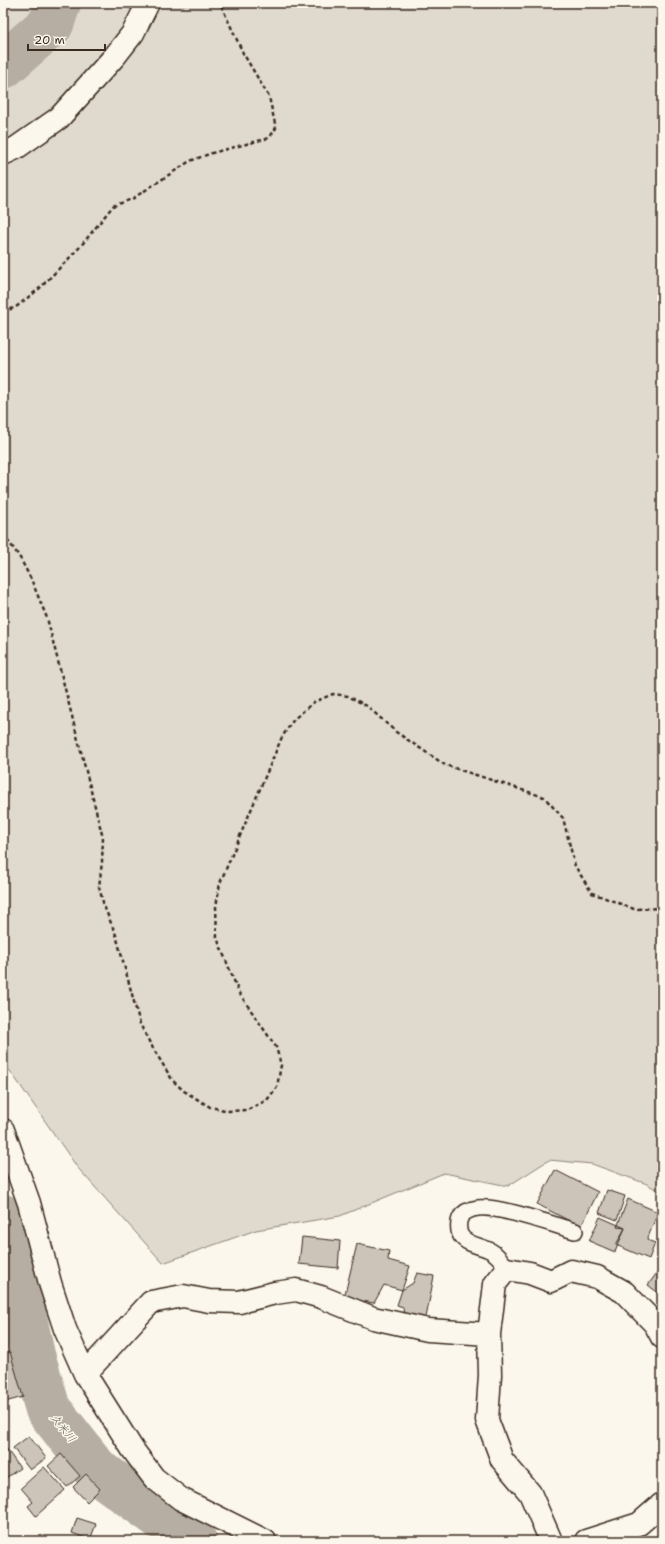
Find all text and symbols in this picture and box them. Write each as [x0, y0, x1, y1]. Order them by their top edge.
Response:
scale bar [28, 26, 105, 52]
text: 20 m [34, 32, 65, 48]
water label: 久米川 [47, 1410, 79, 1446]

